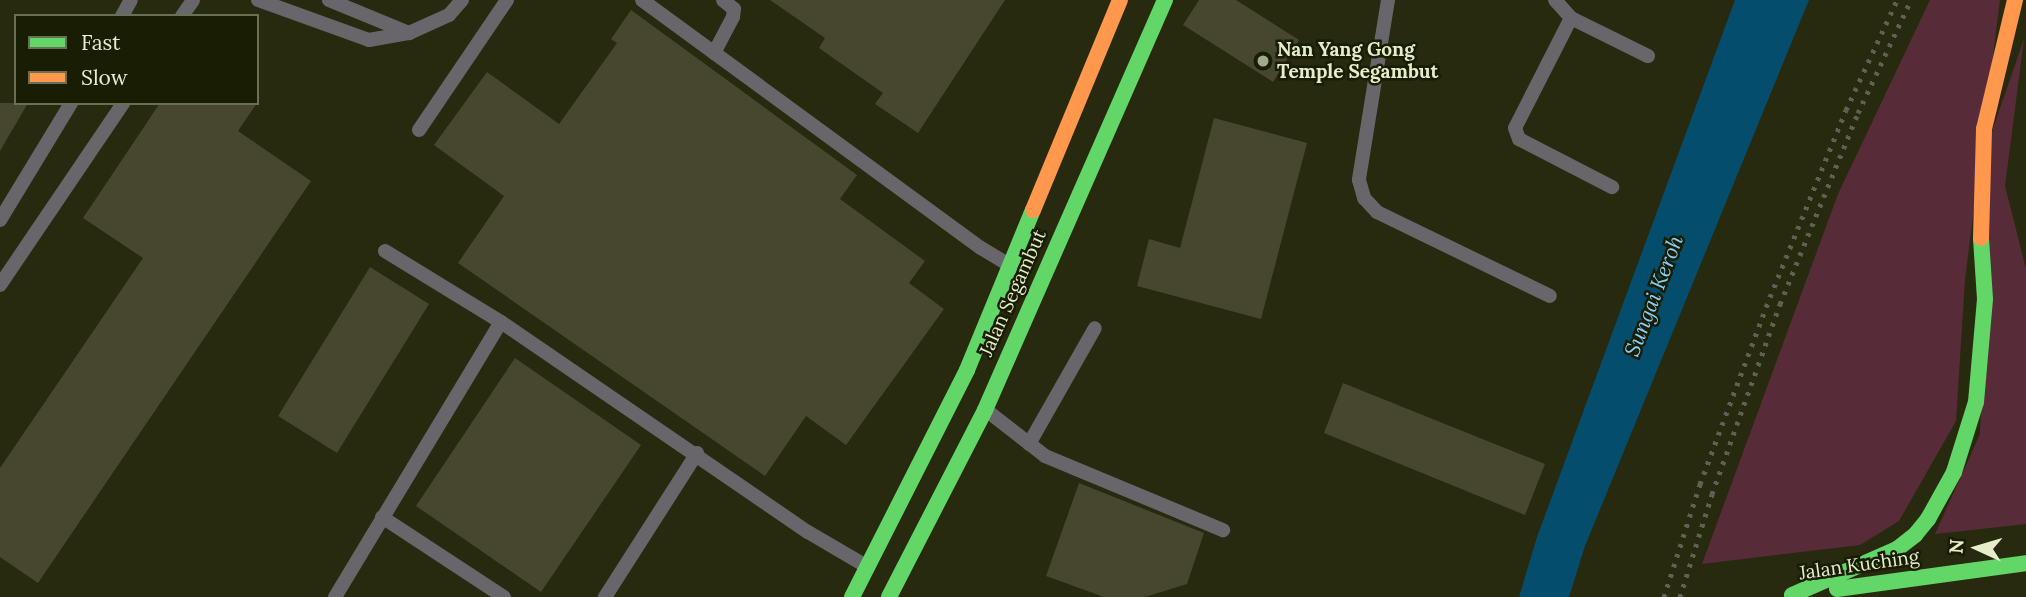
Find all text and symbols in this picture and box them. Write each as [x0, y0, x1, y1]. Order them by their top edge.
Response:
legend [14, 14, 259, 105]
text: Fast [81, 29, 120, 56]
place label: Nan Yang Gong Temple Segambut [1277, 39, 1438, 83]
marker: Nan Yang Gong Temple Segambut [1255, 53, 1271, 69]
text: Slow [81, 64, 128, 91]
street label: Jalan Segambut [975, 226, 1051, 360]
water label: Sungai Keroh [1619, 232, 1689, 360]
north arrow [1942, 513, 2012, 583]
text: N [1944, 538, 1969, 555]
street label: Jalan Kuching [1797, 545, 1921, 585]

